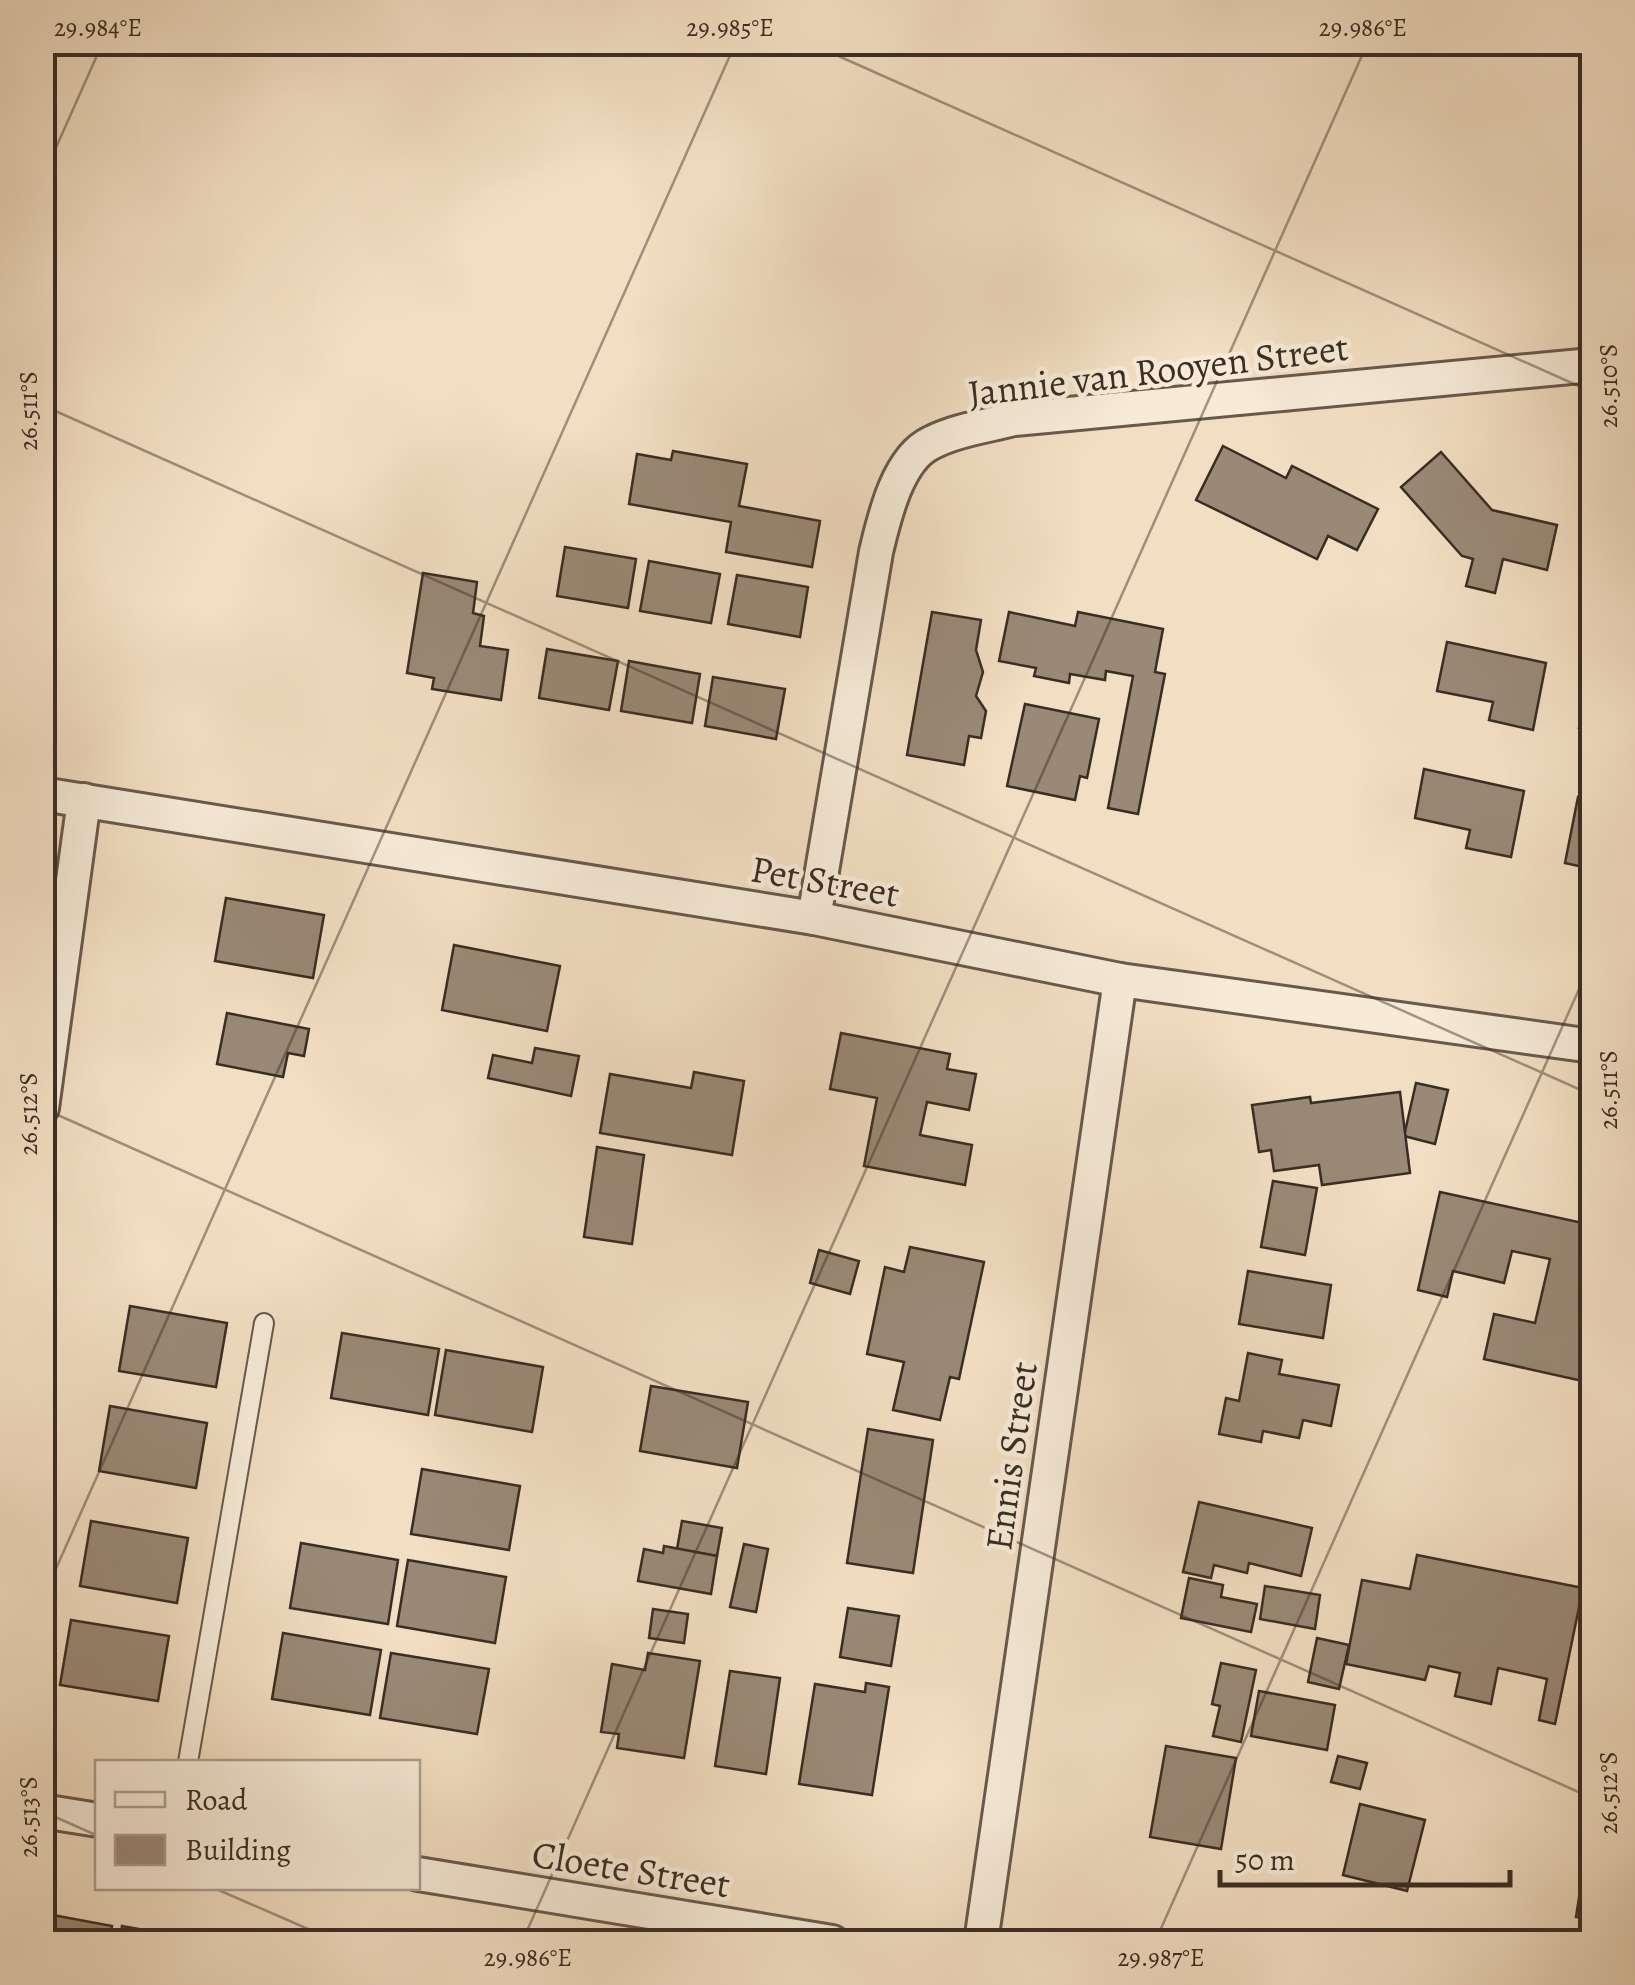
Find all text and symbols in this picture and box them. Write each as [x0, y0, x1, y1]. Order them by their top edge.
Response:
text: 29.984°E [54, 11, 142, 45]
text: 29.985°E [686, 11, 774, 45]
text: 29.986°E [1319, 11, 1407, 45]
street label: Jannie van Rooyen Street [965, 321, 1351, 419]
text: 26.510°S [1592, 344, 1626, 428]
text: 26.511°S [12, 371, 46, 451]
street label: Pet Street [747, 842, 903, 920]
text: 26.511°S [1592, 1050, 1626, 1130]
text: 26.512°S [12, 1072, 46, 1156]
street label: Ennis Street [972, 1358, 1050, 1554]
text: 26.512°S [1592, 1751, 1626, 1835]
legend [95, 1760, 420, 1890]
text: 26.513°S [12, 1776, 46, 1858]
text: Road [185, 1780, 248, 1820]
scale bar [1220, 1825, 1510, 1887]
street label: Cloete Street [528, 1828, 734, 1910]
text: Building [185, 1830, 291, 1870]
text: 50 m [1235, 1840, 1295, 1880]
text: 29.986°E [484, 1941, 572, 1975]
text: 29.987°E [1117, 1941, 1205, 1975]

